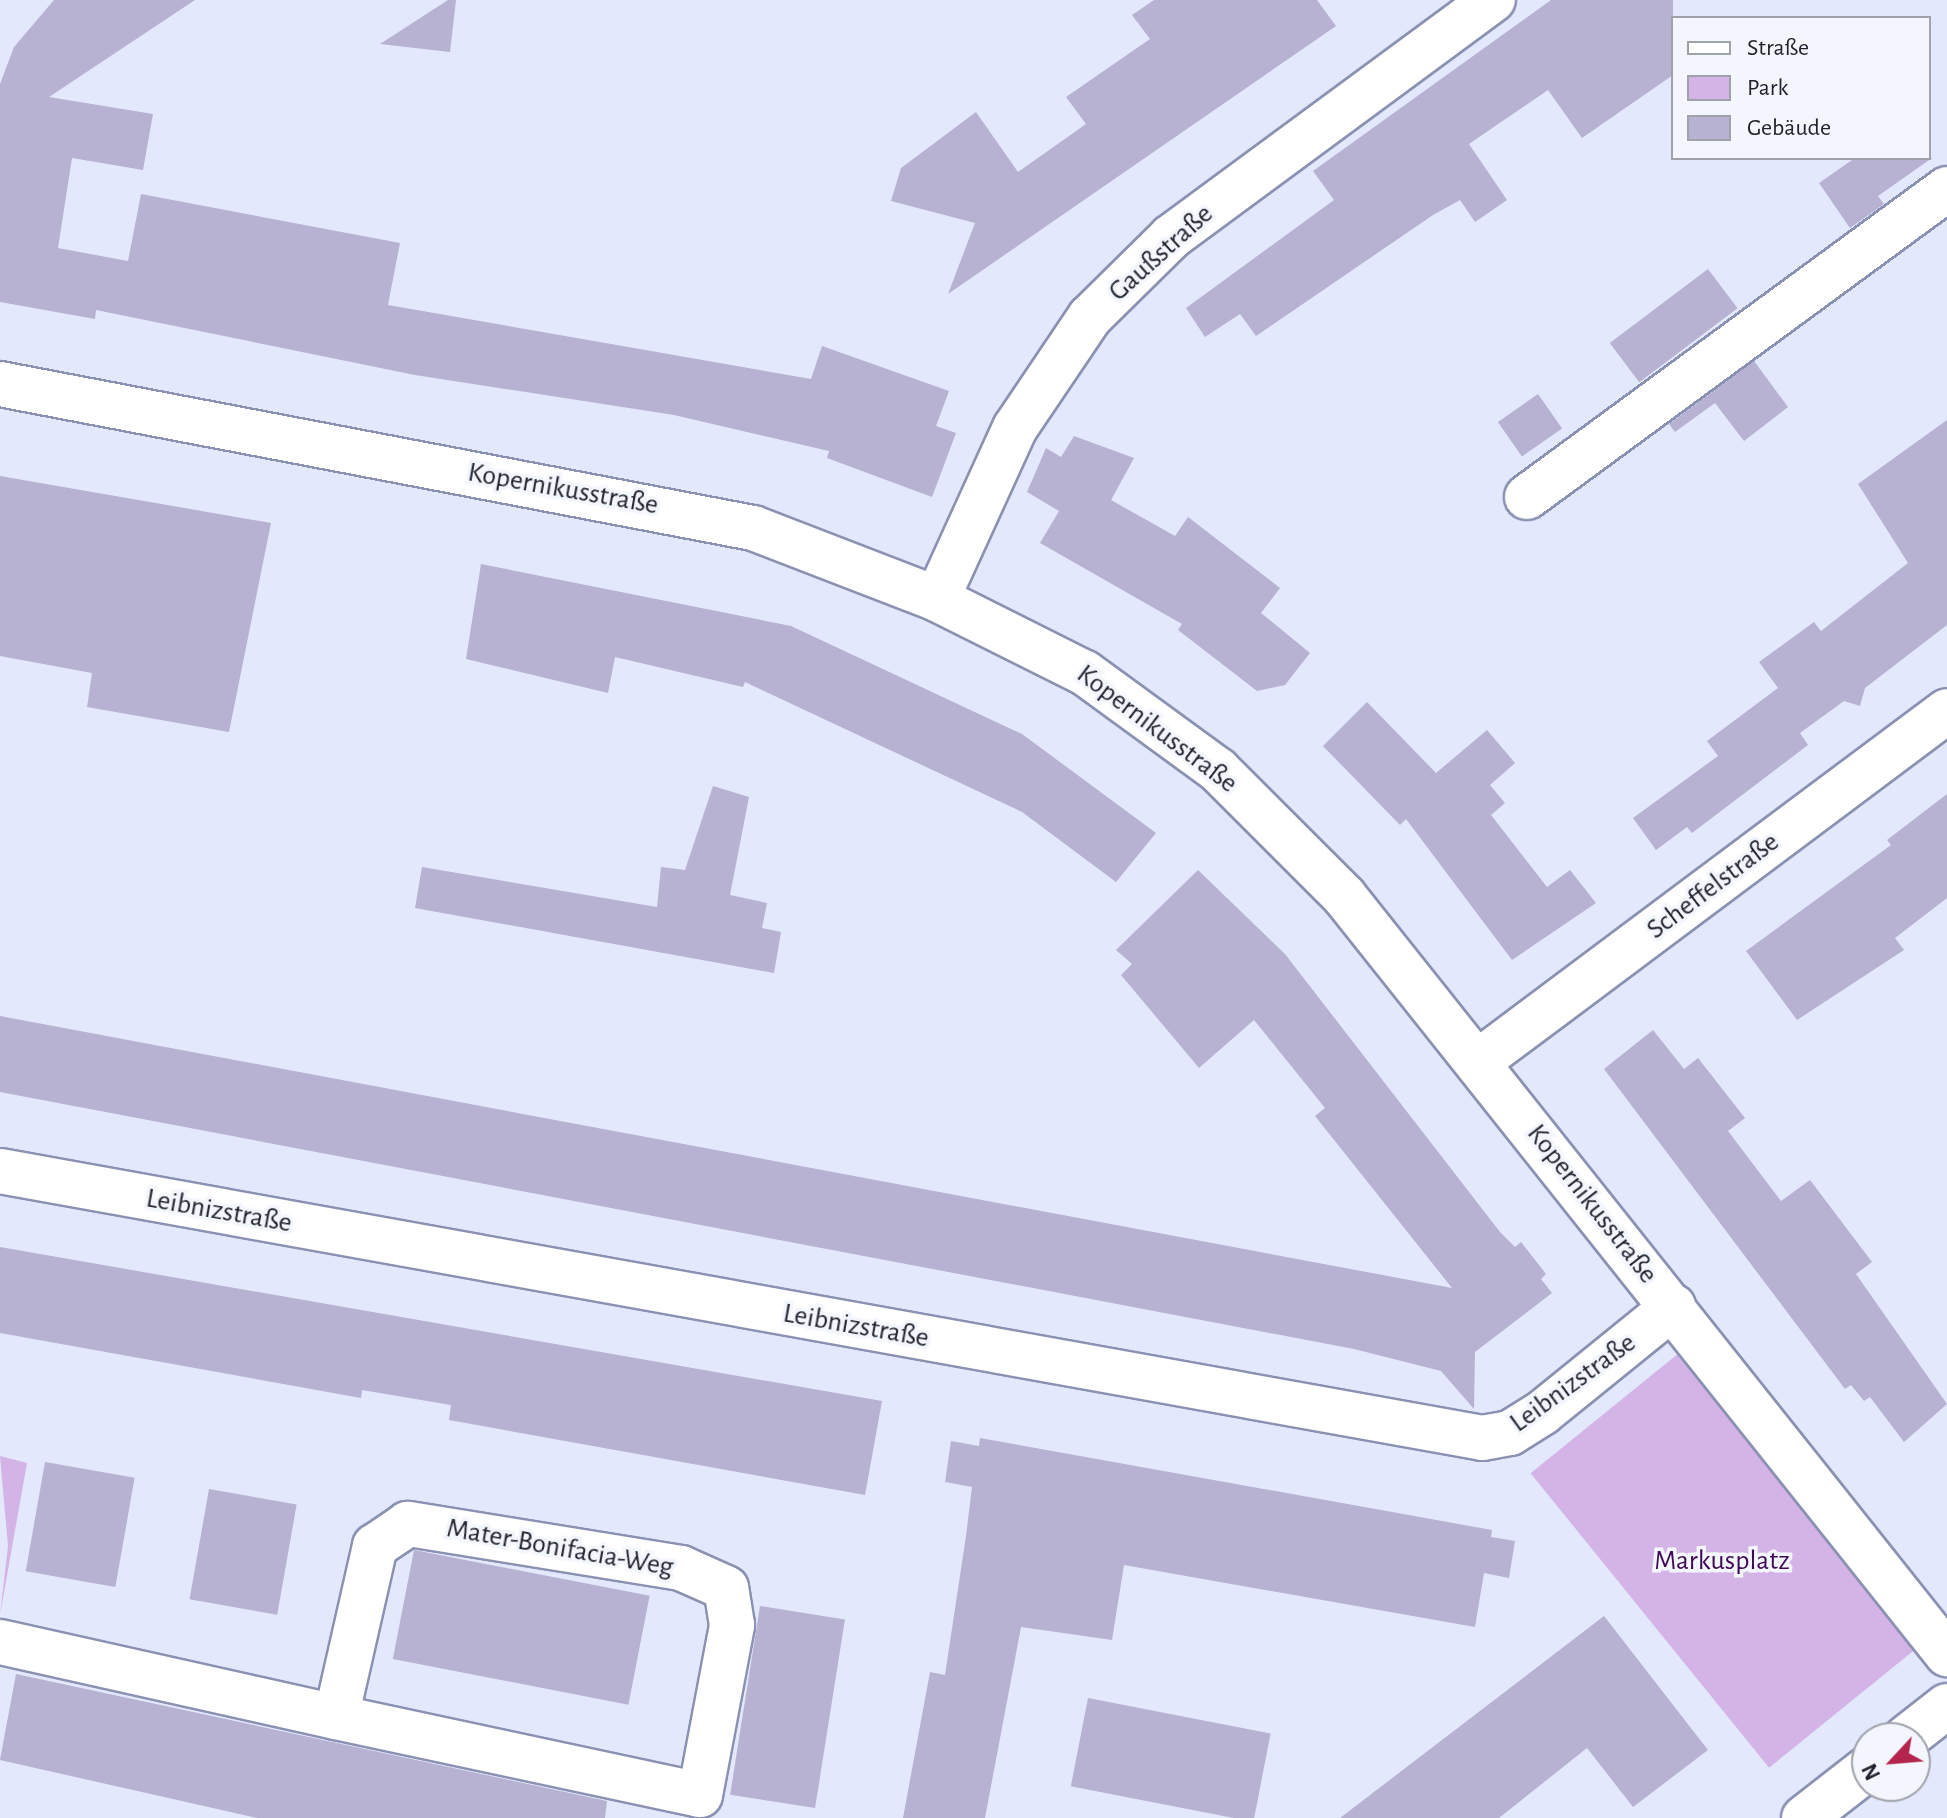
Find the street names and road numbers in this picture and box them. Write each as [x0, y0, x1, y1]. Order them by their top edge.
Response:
street label: Gaußstraße [1102, 197, 1220, 309]
street label: Kopernikusstraße [465, 456, 661, 522]
street label: Kopernikusstraße [1070, 658, 1244, 800]
street label: Scheffelstraße [1640, 825, 1786, 947]
street label: Kopernikusstraße [1519, 1118, 1665, 1290]
street label: Leibnizstraße [144, 1182, 294, 1240]
street label: Leibnizstraße [781, 1297, 931, 1355]
street label: Leibnizstraße [1504, 1326, 1642, 1440]
street label: Mater-Bonifacia-Weg [444, 1512, 676, 1584]

